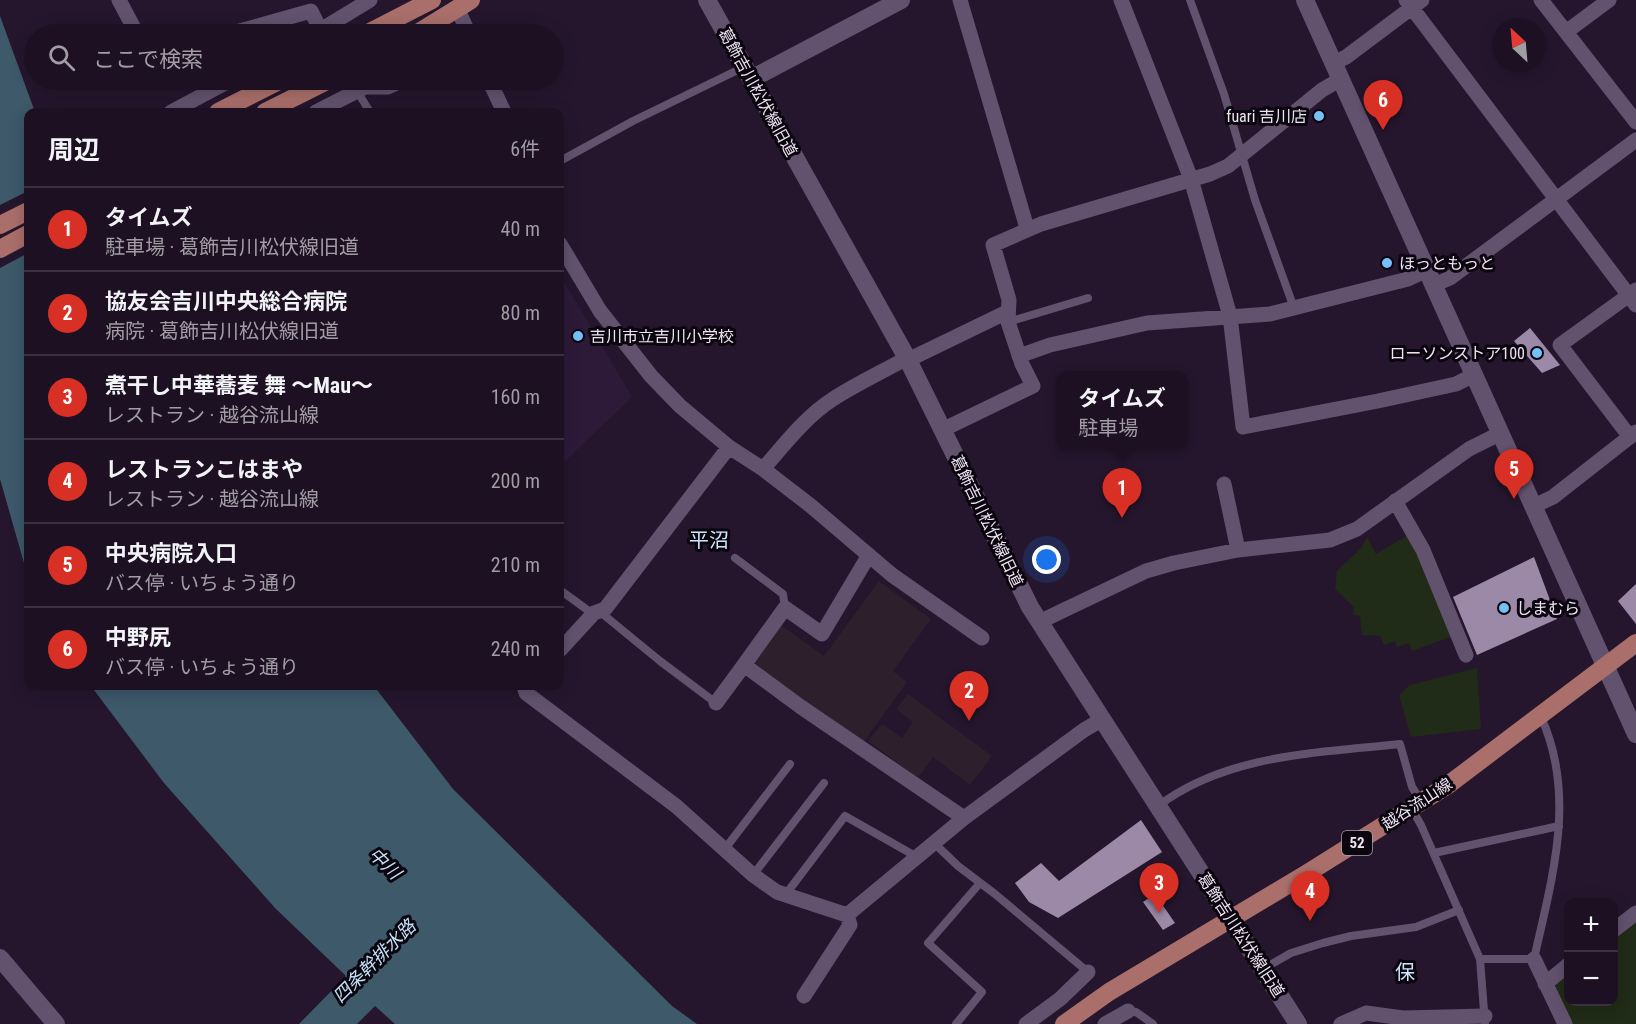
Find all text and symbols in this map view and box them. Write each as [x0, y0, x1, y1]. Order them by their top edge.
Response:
north arrow [1492, 18, 1546, 72]
search box [24, 24, 564, 90]
street label: 葛飾吉川松伏線旧道 [715, 24, 801, 160]
icon: search [45, 41, 78, 74]
text: ここで検索 [93, 47, 203, 72]
pin: 6 [1364, 80, 1402, 130]
place label: fuari 吉川店 [1226, 107, 1307, 126]
marker: fuari 吉川店 [1312, 109, 1326, 123]
text: 周辺 [48, 135, 100, 165]
text: 6件 [510, 137, 540, 161]
text: タイムズ [105, 205, 193, 230]
text: 1 [62, 217, 73, 241]
text: 40 m [501, 217, 540, 241]
text: 駐車場 · 葛飾吉川松伏線旧道 [105, 235, 359, 259]
place label: ほっともっと [1399, 254, 1495, 273]
marker: ほっともっと [1380, 256, 1394, 270]
text: 協友会吉川中央総合病院 [105, 289, 347, 314]
text: 2 [62, 301, 73, 325]
text: 80 m [501, 301, 540, 325]
text: 病院 · 葛飾吉川松伏線旧道 [105, 319, 339, 343]
place label: 吉川市立吉川小学校 [590, 327, 734, 346]
marker: 吉川市立吉川小学校 [571, 329, 585, 343]
place label: ローソンストア100 [1390, 344, 1525, 363]
marker: ローソンストア100 [1530, 346, 1544, 360]
popup [1056, 371, 1188, 449]
text: 煮干し中華蕎麦 舞 〜Mau〜 [105, 373, 373, 398]
text: 3 [62, 385, 73, 409]
text: 160 m [491, 385, 540, 409]
text: タイムズ [1078, 386, 1166, 411]
text: レストラン · 越谷流山線 [105, 403, 319, 427]
text: 駐車場 [1078, 416, 1138, 440]
pin: 5 [1494, 450, 1534, 499]
street label: 葛飾吉川松伏線旧道 [947, 452, 1027, 590]
text: レストランこはまや [105, 457, 303, 482]
pin: 1 [1102, 468, 1142, 518]
text: 4 [62, 469, 73, 493]
text: 200 m [491, 469, 540, 493]
text: レストラン · 越谷流山線 [105, 487, 319, 511]
district label: 平沼 [689, 528, 729, 552]
text: 中央病院入口 [105, 541, 237, 566]
your location [1032, 545, 1061, 574]
text: 5 [62, 553, 73, 577]
text: 210 m [491, 553, 540, 577]
text: バス停 · いちょう通り [105, 571, 299, 595]
place label: しまむら [1516, 599, 1580, 618]
marker: しまむら [1497, 601, 1511, 615]
text: 中野尻 [105, 625, 171, 650]
text: 6 [62, 637, 73, 661]
text: 240 m [491, 637, 540, 661]
text: バス停 · いちょう通り [105, 655, 299, 679]
pin: 2 [950, 672, 988, 721]
street label: 越谷流山線 [1378, 774, 1456, 834]
road number: 52 [1342, 831, 1372, 855]
water label: 中川 [365, 843, 407, 884]
pin: 3 [1140, 864, 1178, 913]
street label: 葛飾吉川松伏線旧道 [1194, 869, 1288, 1001]
pin: 4 [1290, 872, 1330, 921]
map controls [1564, 898, 1618, 1006]
button: + [1564, 898, 1618, 952]
water label: 四条幹排水路 [328, 914, 421, 1007]
button: − [1564, 952, 1618, 1006]
district label: 保 [1395, 960, 1415, 984]

